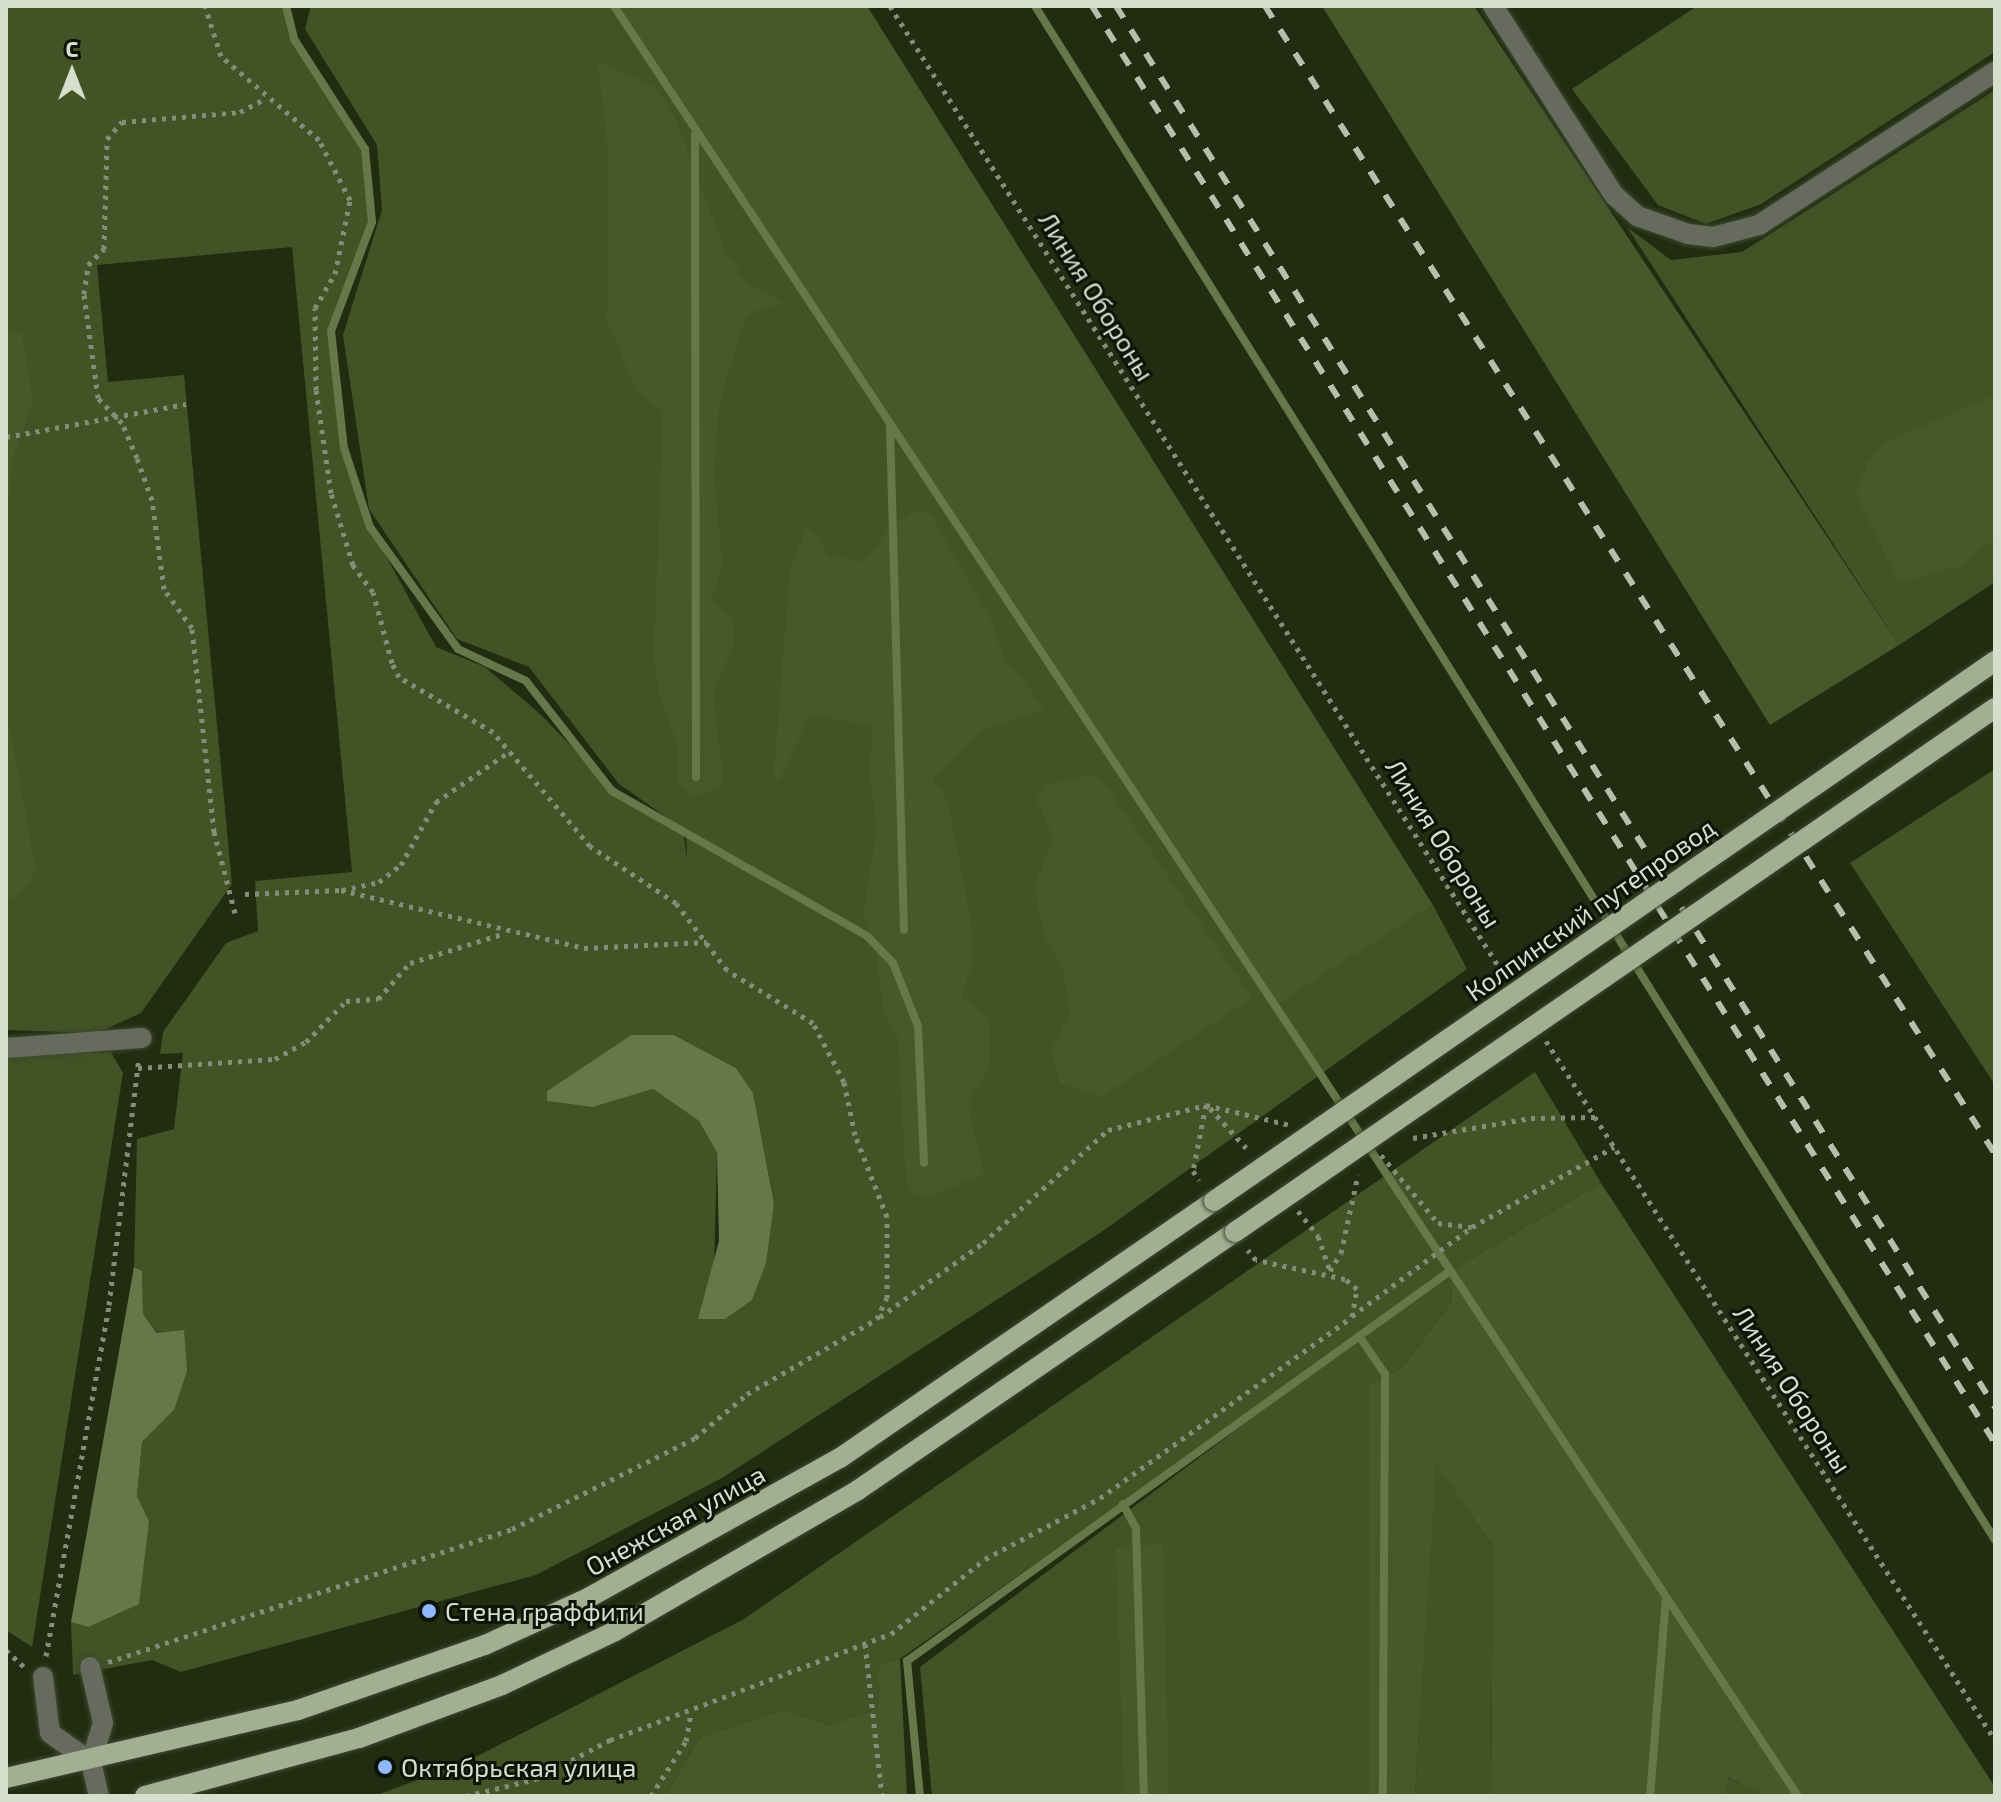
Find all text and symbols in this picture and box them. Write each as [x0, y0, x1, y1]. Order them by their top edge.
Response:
north arrow [32, 32, 112, 112]
text: С [66, 35, 78, 61]
street label: Линия Обороны [1032, 206, 1162, 386]
street label: Линия Обороны [1379, 753, 1509, 933]
street label: Колпинский путепровод [1459, 811, 1721, 1007]
street label: Линия Обороны [1727, 1299, 1859, 1479]
street label: Онежская улица [580, 1458, 770, 1582]
place label: Стена граффити [445, 1595, 644, 1627]
marker: Стена граффити [420, 1602, 438, 1620]
place label: Октябрьская улица [401, 1751, 636, 1783]
marker: Октябрьская улица [376, 1758, 394, 1776]

